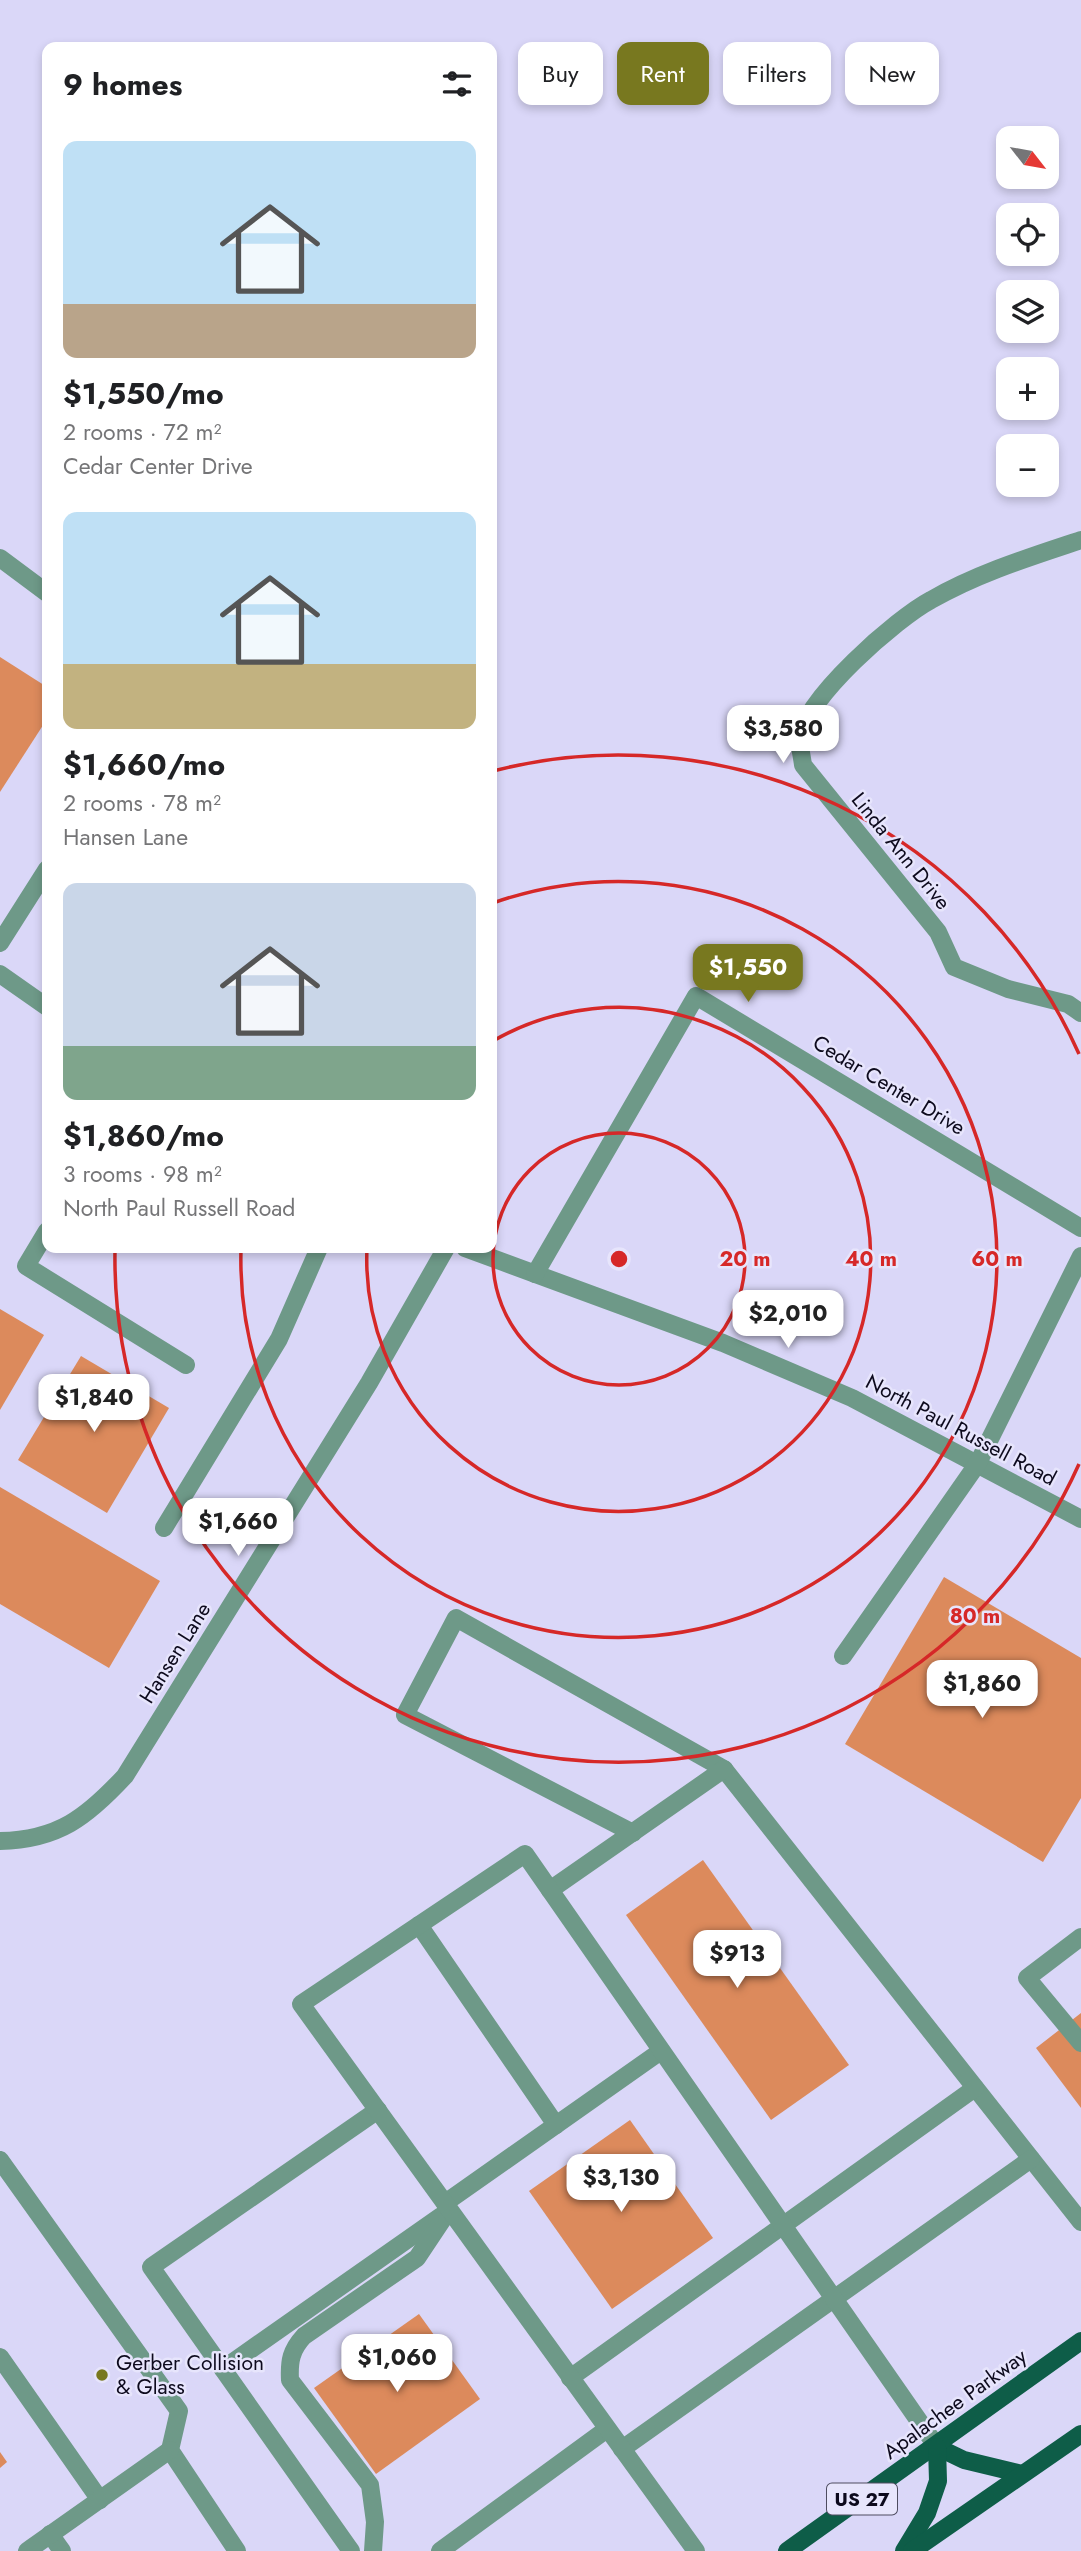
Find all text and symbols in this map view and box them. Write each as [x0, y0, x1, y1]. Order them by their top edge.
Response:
chip: Buy [518, 42, 603, 105]
chip: Rent [617, 42, 709, 105]
chip: Filters [723, 42, 831, 105]
chip: New [845, 42, 939, 105]
text: 9 homes [63, 63, 182, 106]
icon: filters [438, 65, 476, 103]
north arrow [996, 126, 1059, 189]
map controls [996, 126, 1059, 497]
icon: home [207, 186, 333, 312]
button: locate [996, 203, 1059, 266]
button: layers [996, 280, 1059, 343]
button: + [996, 357, 1059, 420]
text: $1,550/mo [63, 372, 224, 415]
text: 2 rooms · 72 m² [63, 415, 222, 449]
button: − [996, 434, 1059, 497]
text: Cedar Center Drive [63, 449, 253, 483]
icon: home [207, 557, 333, 683]
pin: $3,580 [726, 706, 840, 765]
text: $3,580 [743, 711, 823, 745]
text: $1,660/mo [63, 743, 225, 786]
text: 2 rooms · 78 m² [63, 786, 221, 820]
street label: Linda Ann Drive [844, 786, 958, 916]
text: Hansen Lane [63, 820, 188, 854]
icon: home [207, 928, 333, 1054]
pin: $1,550 [691, 944, 805, 1004]
text: $1,550 [709, 950, 787, 984]
street label: Cedar Center Drive [807, 1028, 971, 1143]
text: $1,860/mo [63, 1114, 224, 1157]
text: 3 rooms · 98 m² [63, 1157, 222, 1191]
text: North Paul Russell Road [63, 1191, 295, 1225]
text: 20 m [719, 1244, 771, 1274]
text: 40 m [845, 1244, 897, 1274]
text: 60 m [971, 1244, 1023, 1274]
centre of rings [607, 1247, 631, 1271]
pin: $2,010 [731, 1290, 845, 1350]
text: $2,010 [748, 1296, 828, 1330]
street label: North Paul Russell Road [860, 1367, 1062, 1493]
pin: $1,840 [37, 1374, 151, 1434]
text: $1,840 [54, 1380, 134, 1414]
pin: $1,660 [181, 1498, 295, 1558]
text: $1,660 [198, 1504, 278, 1538]
street label: Hansen Lane [132, 1597, 218, 1709]
text: 80 m [950, 1601, 1000, 1631]
pin: $1,860 [925, 1660, 1039, 1720]
text: $1,860 [943, 1666, 1021, 1700]
pin: $913 [696, 1930, 778, 1990]
text: $913 [709, 1936, 765, 1970]
pin: $3,130 [564, 2154, 678, 2214]
text: $3,130 [583, 2160, 659, 2194]
pin: $1,060 [340, 2334, 454, 2394]
text: $1,060 [357, 2340, 437, 2374]
street label: Apalachee Parkway [877, 2341, 1034, 2466]
place label: Gerber Collision & Glass [116, 2348, 264, 2402]
marker: Gerber Collision & Glass [94, 2367, 110, 2383]
road number: US 27 [827, 2484, 897, 2514]

